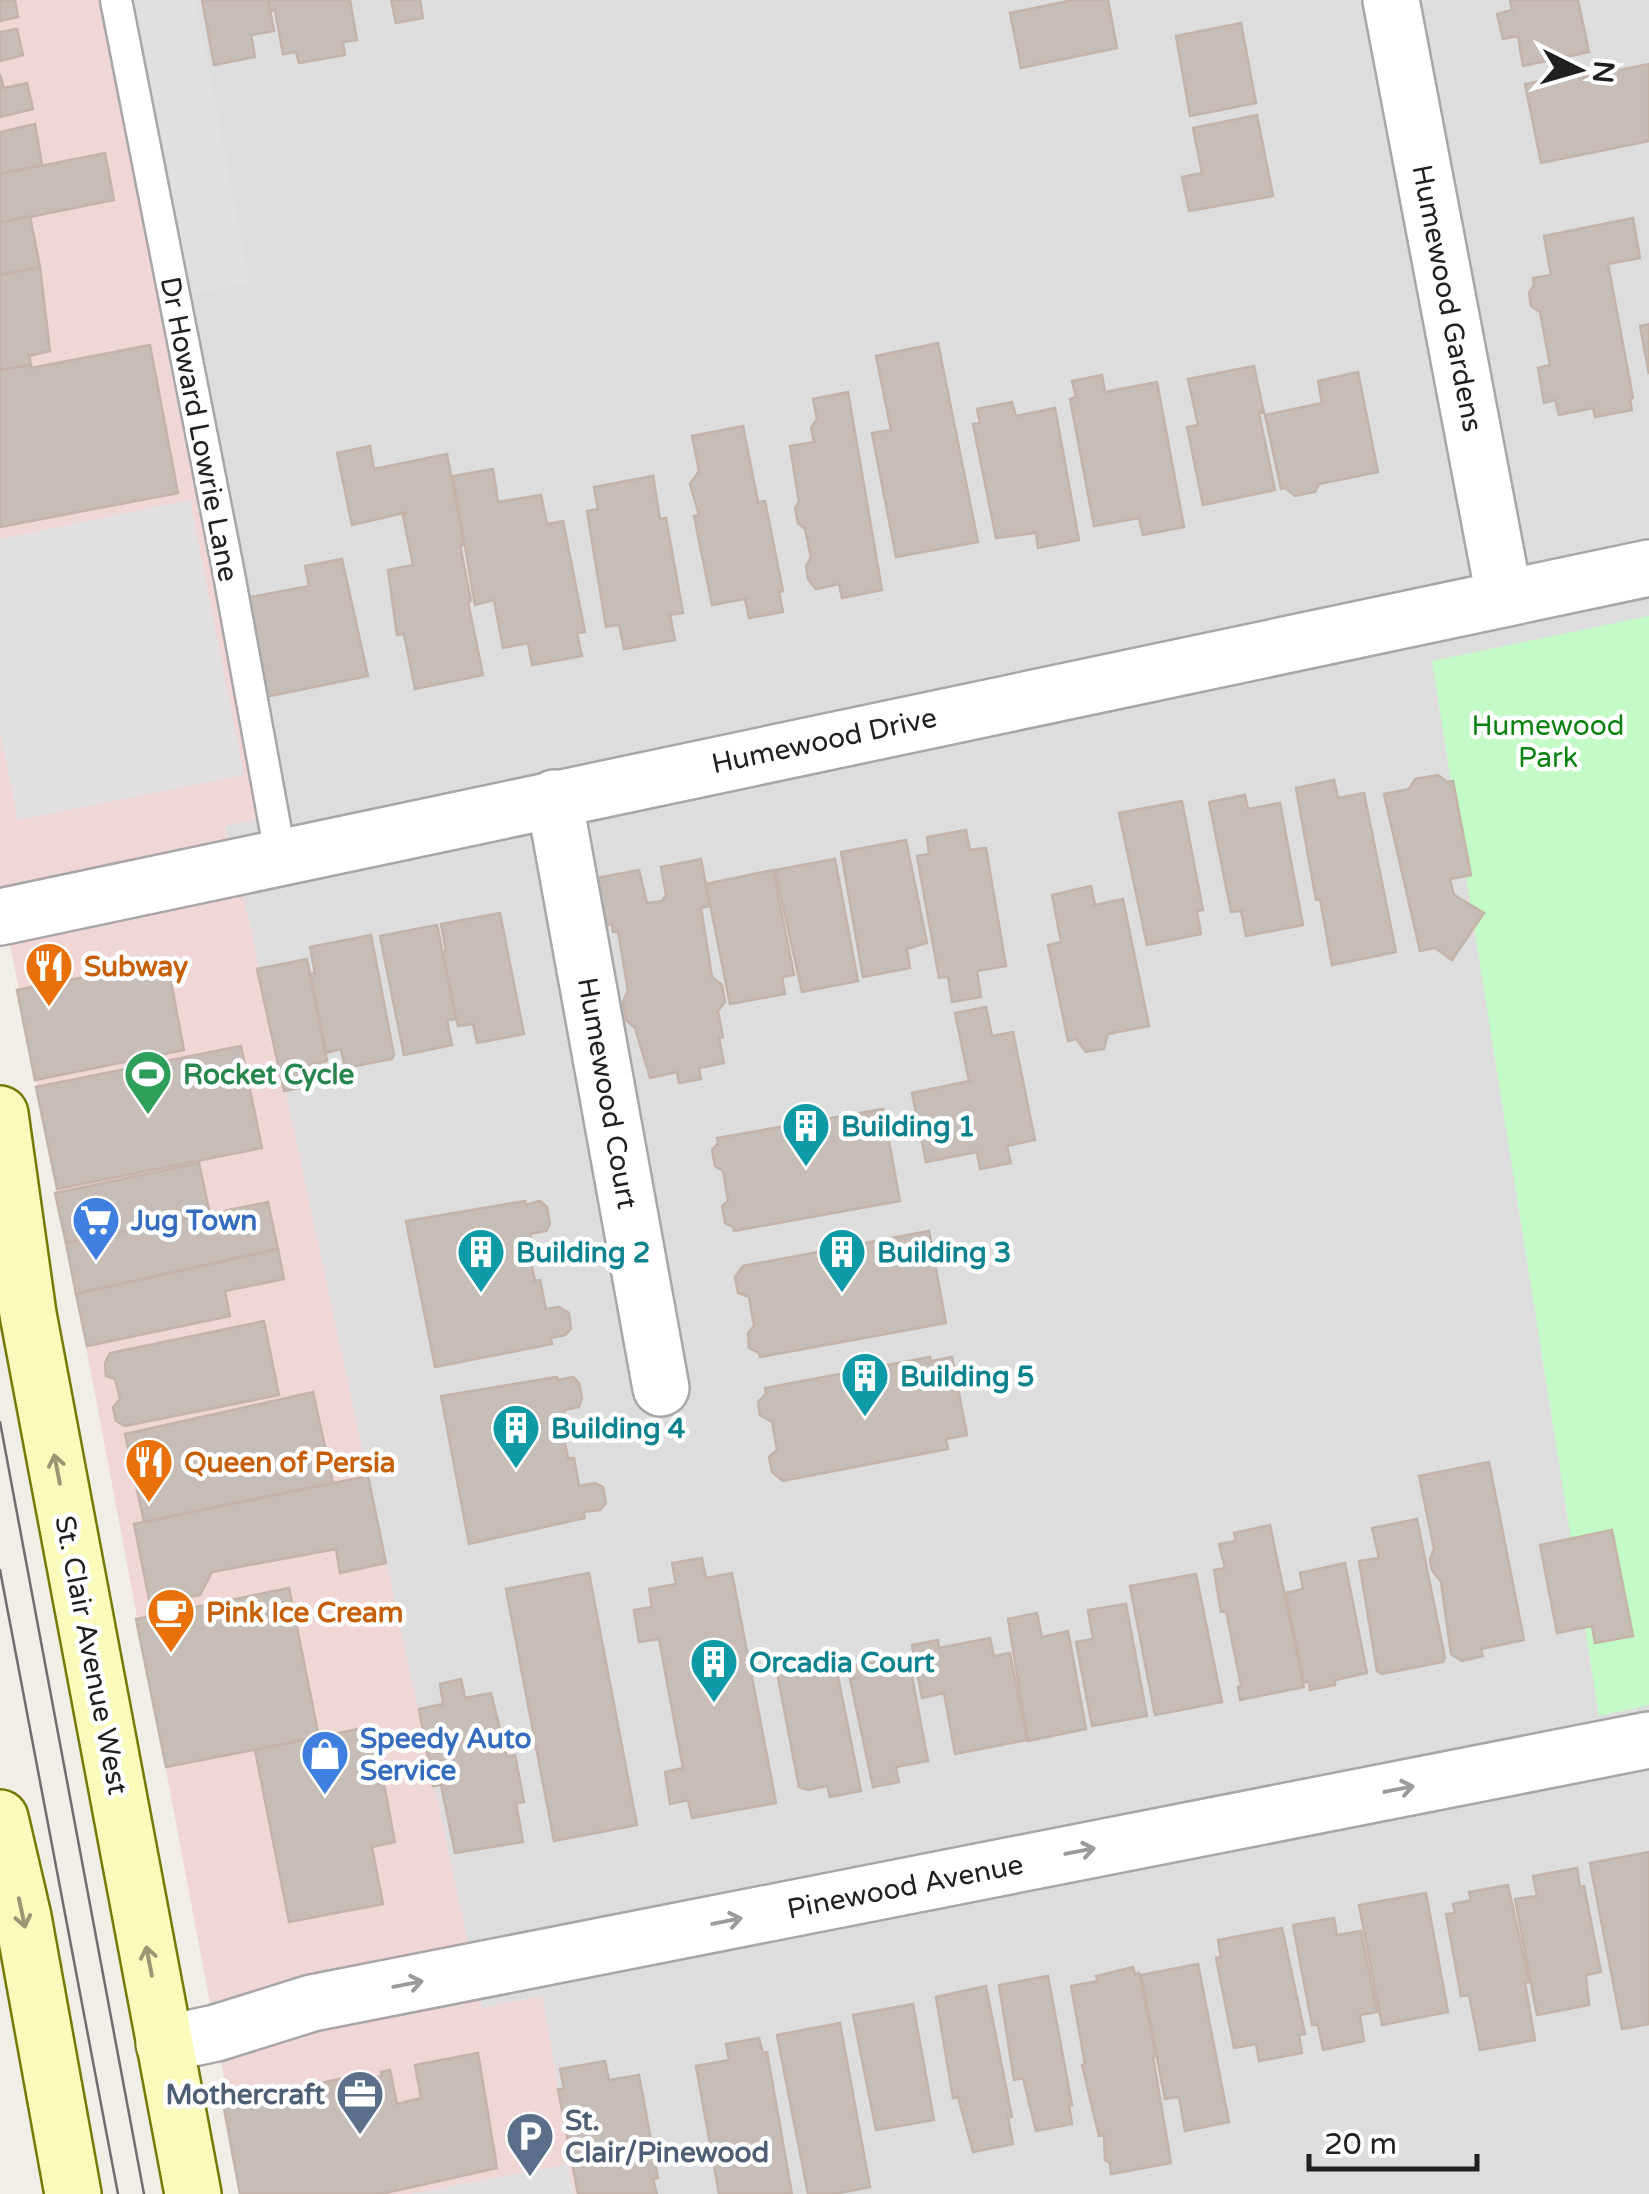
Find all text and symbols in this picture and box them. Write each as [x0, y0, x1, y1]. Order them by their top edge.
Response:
north arrow [1529, 20, 1629, 120]
text: N [1585, 59, 1621, 85]
street label: Humewood Gardens [1404, 162, 1490, 435]
street label: Dr Howard Lowrie Lane [153, 274, 245, 585]
street label: Humewood Drive [709, 701, 940, 781]
park label: Humewood Park [1472, 709, 1624, 775]
restaurant icon: Subway [23, 940, 75, 1008]
place label: Subway [84, 950, 188, 984]
street label: Humewood Court [570, 975, 644, 1212]
sports icon: Rocket Cycle [122, 1048, 174, 1116]
place label: Rocket Cycle [183, 1058, 355, 1092]
building icon: Building 1 [780, 1100, 832, 1168]
place label: Building 1 [841, 1110, 975, 1144]
supermarket icon: Jug Town [70, 1194, 122, 1262]
place label: Jug Town [130, 1204, 257, 1238]
building icon: Building 2 [455, 1226, 507, 1294]
building icon: Building 3 [816, 1226, 868, 1294]
place label: Building 2 [516, 1236, 650, 1270]
place label: Building 3 [877, 1236, 1011, 1270]
building icon: Building 5 [839, 1350, 891, 1418]
place label: Building 5 [900, 1360, 1034, 1394]
building icon: Building 4 [490, 1402, 542, 1470]
place label: Building 4 [551, 1412, 686, 1446]
restaurant icon: Queen of Persia [123, 1436, 175, 1504]
place label: Queen of Persia [184, 1446, 396, 1480]
one-way arrow [47, 1453, 66, 1486]
street label: St. Clair Avenue West [47, 1513, 135, 1798]
cafe icon: Pink Ice Cream [145, 1586, 197, 1654]
place label: Pink Ice Cream [206, 1596, 404, 1630]
building icon: Orcadia Court [688, 1636, 740, 1704]
place label: Orcadia Court [749, 1646, 935, 1680]
place label: Speedy Auto Service [360, 1722, 531, 1788]
shop icon: Speedy Auto Service [299, 1728, 351, 1796]
one-way arrow [1382, 1778, 1414, 1797]
one-way arrow [1063, 1841, 1095, 1860]
street label: Pinewood Avenue [784, 1847, 1026, 1927]
one-way arrow [13, 1896, 32, 1928]
one-way arrow [710, 1910, 742, 1929]
one-way arrow [138, 1946, 157, 1978]
one-way arrow [391, 1973, 423, 1992]
office icon: Mothercraft [334, 2068, 386, 2136]
place label: Mothercraft [165, 2078, 325, 2112]
place label: St. Clair/Pinewood [565, 2104, 769, 2170]
scale bar [1309, 2109, 1476, 2171]
parking icon: St. Clair/Pinewood [504, 2110, 556, 2178]
text: 20 m [1324, 2126, 1397, 2163]

